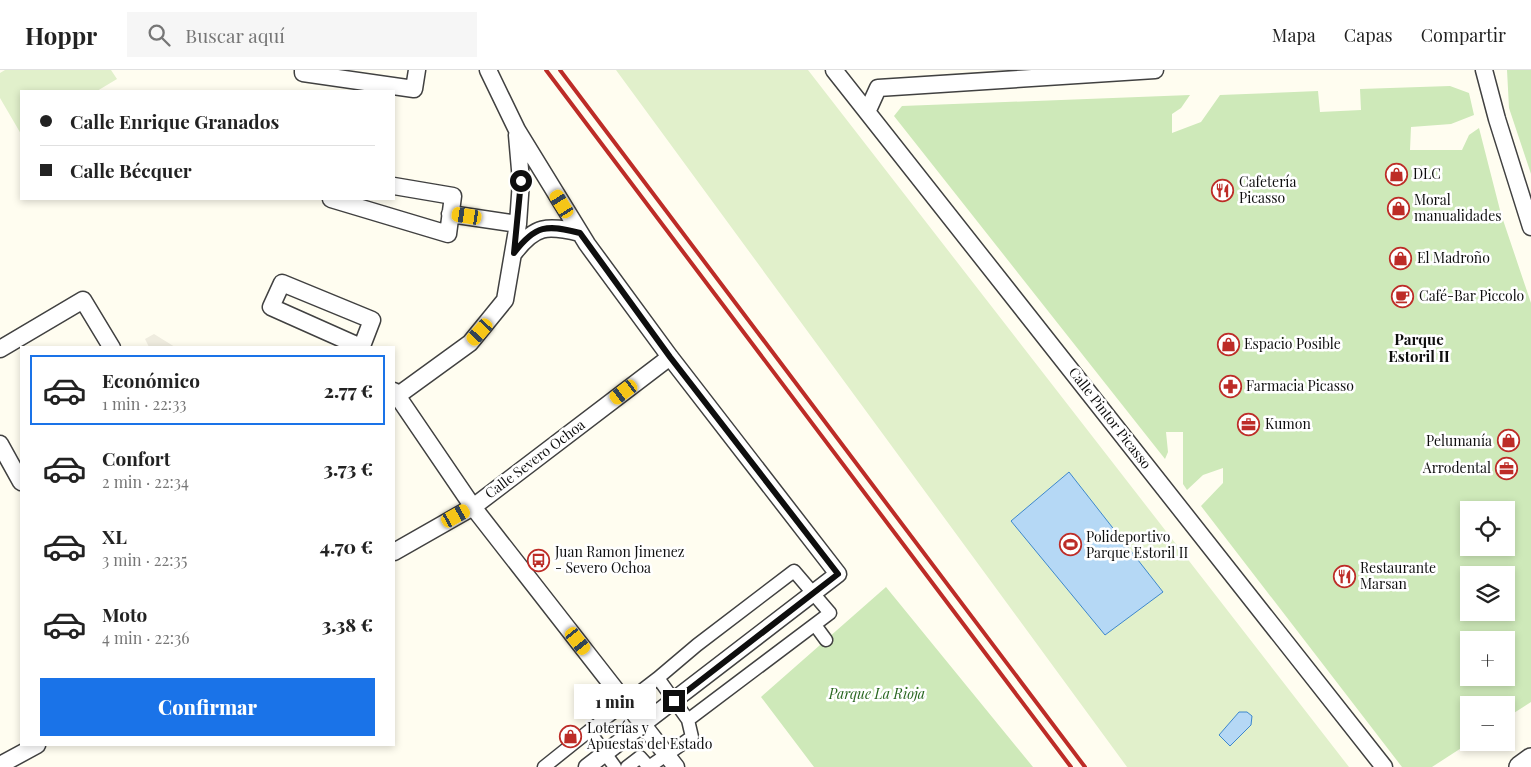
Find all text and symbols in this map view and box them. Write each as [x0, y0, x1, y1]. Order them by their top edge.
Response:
search box [127, 12, 477, 57]
text: Hoppr [25, 19, 97, 51]
icon: search [145, 21, 173, 49]
text: Buscar aquí [185, 22, 285, 48]
text: Mapa [1272, 23, 1316, 47]
text: Capas [1344, 23, 1393, 47]
text: Compartir [1421, 23, 1506, 47]
text: Calle Enrique Granados [70, 108, 279, 134]
text: Calle Bécquer [70, 157, 192, 183]
shop icon: DLC [1385, 162, 1409, 186]
place label: DLC [1413, 164, 1441, 183]
route start [510, 170, 532, 192]
place label: Cafetería Picasso [1239, 172, 1296, 207]
restaurant icon: Cafetería Picasso [1211, 178, 1235, 202]
car [547, 187, 576, 221]
place label: Moral manualidades [1414, 190, 1502, 225]
shop icon: Moral manualidades [1386, 196, 1410, 220]
car [451, 206, 482, 226]
shop icon: El Madroño [1389, 246, 1413, 270]
place label: El Madroño [1417, 248, 1490, 267]
cafe icon: Café-Bar Piccolo [1391, 284, 1415, 308]
place label: Café-Bar Piccolo [1419, 286, 1524, 305]
car [464, 316, 495, 348]
district label: Parque Estoril II [1388, 329, 1450, 366]
shop icon: Espacio Posible [1216, 332, 1240, 356]
place label: Espacio Posible [1244, 334, 1341, 353]
street label: Calle Pintor Picasso [1065, 363, 1156, 473]
text: Económico [102, 367, 200, 393]
icon: car [42, 368, 87, 413]
pharmacy icon: Farmacia Picasso [1218, 374, 1242, 398]
place label: Farmacia Picasso [1246, 376, 1354, 395]
text: 2.77 € [324, 377, 373, 403]
car [607, 377, 640, 407]
text: 1 min · 22:33 [102, 393, 187, 414]
office icon: Kumon [1237, 412, 1261, 436]
place label: Kumon [1265, 414, 1311, 433]
street label: Calle Severo Ochoa [481, 415, 589, 502]
shop icon: Pelumanía [1496, 429, 1520, 453]
place label: Pelumanía [1426, 431, 1492, 450]
text: Confort [102, 445, 170, 471]
icon: car [42, 446, 87, 491]
text: 3.73 € [324, 455, 373, 481]
office icon: Arrodental [1495, 456, 1519, 480]
place label: Arrodental [1422, 458, 1491, 477]
text: 2 min · 22:34 [102, 471, 189, 492]
map controls [1460, 501, 1515, 751]
button: locate [1460, 501, 1515, 556]
car [439, 502, 472, 530]
text: XL [102, 523, 127, 549]
icon: car [42, 524, 87, 569]
place label: Polideportivo Parque Estoril II [1086, 527, 1189, 562]
text: 4.70 € [320, 533, 373, 559]
sports icon: Polideportivo Parque Estoril II [1058, 533, 1082, 557]
place label: Juan Ramon Jimenez - Severo Ochoa [554, 542, 685, 577]
bus stop icon: Juan Ramon Jimenez - Severo Ochoa [527, 548, 551, 572]
text: 3 min · 22:35 [102, 549, 187, 570]
place label: Restaurante Marsan [1360, 558, 1436, 593]
restaurant icon: Restaurante Marsan [1332, 564, 1356, 588]
button: layers [1460, 566, 1515, 621]
text: Moto [102, 601, 147, 627]
icon: car [42, 602, 87, 647]
text: 3.38 € [322, 611, 373, 637]
car [562, 625, 593, 657]
text: 4 min · 22:36 [102, 627, 190, 648]
button: + [1460, 631, 1515, 686]
button: Confirmar [40, 678, 375, 736]
callout: 1 min [574, 684, 656, 718]
park label: Parque La Rioja [828, 684, 925, 703]
route end [663, 690, 685, 712]
text: 1 min [595, 691, 635, 712]
button: − [1460, 696, 1515, 751]
place label: Loterías y Apuestas del Estado [586, 718, 713, 753]
shop icon: Loterías y Apuestas del Estado [559, 724, 583, 748]

